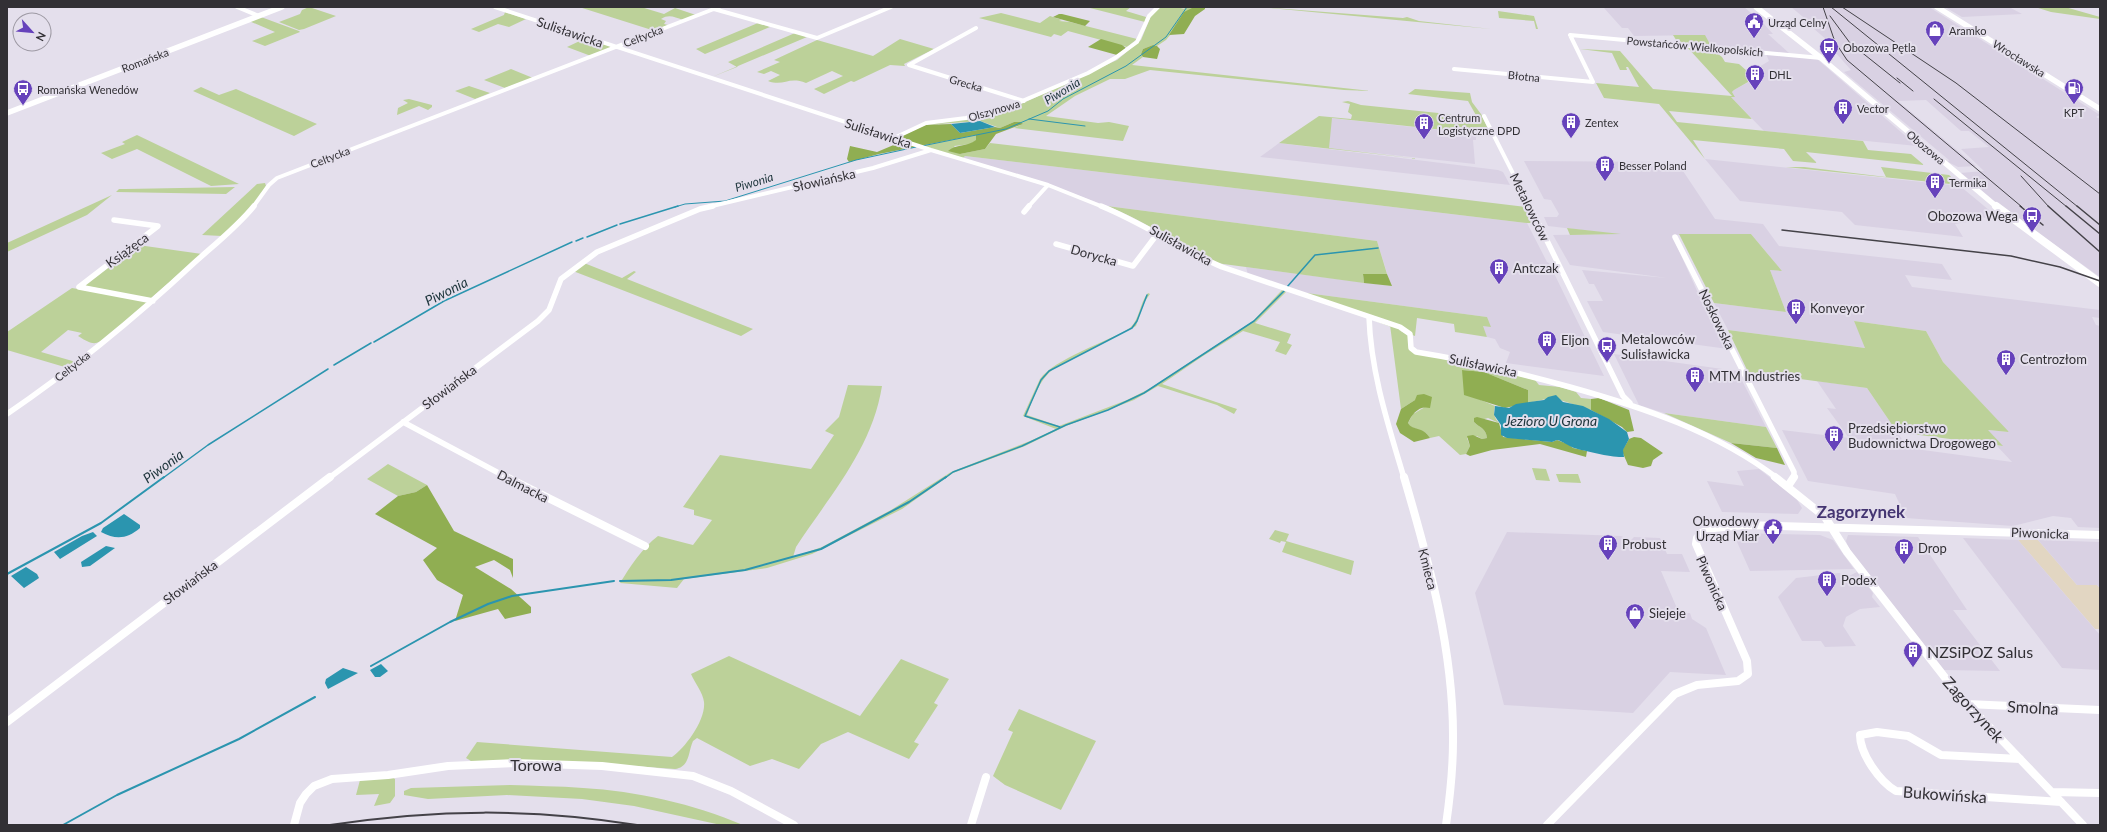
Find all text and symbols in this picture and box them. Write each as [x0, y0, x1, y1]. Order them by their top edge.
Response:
public building icon: Urząd Celny [1743, 11, 1765, 39]
north arrow [12, 12, 52, 52]
street label: Sulisławicka [535, 13, 605, 51]
place label: Urząd Celny [1768, 16, 1827, 29]
shop icon: Aramko [1924, 19, 1946, 47]
street label: Celtycka [621, 23, 665, 49]
place label: Aramko [1949, 24, 1986, 37]
text: N [34, 30, 49, 43]
street label: Powstańców Wielkopolskich [1626, 34, 1764, 58]
bus stop icon: Obozowa Pętla [1818, 36, 1840, 64]
street label: Wrocławska [1990, 37, 2048, 79]
place label: Obozowa Pętla [1843, 41, 1916, 54]
street label: Romańska [120, 45, 170, 75]
building icon: DHL [1744, 63, 1766, 91]
street label: Błotna [1507, 68, 1541, 84]
place label: DHL [1769, 68, 1792, 81]
street label: Grecka [948, 72, 984, 94]
water label: Piwonia [1041, 74, 1083, 108]
fuel station icon: KPT [2063, 77, 2085, 105]
bus stop icon: Romańska Wenedów [12, 78, 34, 106]
place label: Romańska Wenedów [37, 83, 139, 96]
street label: Olszynowa [967, 96, 1021, 124]
building icon: Vector [1832, 97, 1854, 125]
place label: Vector [1857, 102, 1889, 115]
place label: KPT [2064, 106, 2085, 119]
place label: Centrum Logistyczne DPD [1438, 111, 1520, 137]
building icon: Zentex [1560, 111, 1582, 139]
building icon: Centrum Logistyczne DPD [1413, 112, 1435, 140]
street label: Sulisławicka [843, 115, 913, 151]
place label: Zentex [1585, 116, 1619, 129]
street label: Obozowa [1904, 127, 1948, 167]
street label: Celtycka [308, 144, 352, 170]
building icon: Besser Poland [1594, 154, 1616, 182]
place label: Besser Poland [1619, 159, 1687, 172]
street label: Słowiańska [791, 165, 857, 195]
water label: Piwonia [733, 169, 775, 195]
street label: Metalowców [1507, 170, 1553, 244]
building icon: Termika [1924, 171, 1946, 199]
place label: Termika [1949, 176, 1987, 189]
bus stop icon: Obozowa Wega [2021, 205, 2043, 233]
place label: Obozowa Wega [1928, 208, 2018, 224]
street label: Sulisławicka [1147, 221, 1215, 269]
street label: Książęca [102, 229, 152, 271]
street label: Dorycka [1069, 241, 1119, 269]
building icon: Antczak [1488, 257, 1510, 285]
place label: Antczak [1513, 260, 1559, 276]
water label: Piwonia [422, 273, 470, 309]
street label: Noskowska [1696, 286, 1738, 352]
building icon: Konveyor [1785, 297, 1807, 325]
place label: Konveyor [1810, 300, 1865, 316]
building icon: Eljon [1536, 329, 1558, 357]
place label: Metalowców Sulisławicka [1621, 331, 1695, 362]
place label: Eljon [1561, 332, 1589, 348]
bus stop icon: Metalowców Sulisławicka [1596, 335, 1618, 363]
street label: Celtycka [52, 348, 92, 384]
building icon: Centrozłom [1995, 348, 2017, 376]
street label: Sulisławicka [1448, 350, 1518, 380]
place label: Centrozłom [2020, 351, 2087, 367]
street label: Słowiańska [419, 361, 479, 413]
building icon: MTM Industries [1684, 365, 1706, 393]
place label: MTM Industries [1709, 368, 1800, 384]
water label: Jezioro U Grona [1504, 412, 1597, 429]
place label: Przedsiębiorstwo Budownictwa Drogowego [1848, 420, 1996, 451]
building icon: Przedsiębiorstwo Budownictwa Drogowego [1823, 424, 1845, 452]
water label: Piwonia [139, 446, 187, 486]
street label: Dalmacka [495, 466, 551, 506]
district label: Zagorzynek [1817, 501, 1906, 522]
place label: Obwodowy Urząd Miar [1693, 513, 1759, 544]
public building icon: Obwodowy Urząd Miar [1762, 517, 1784, 545]
street label: Piwonicka [2011, 524, 2069, 542]
building icon: Probust [1597, 533, 1619, 561]
place label: Probust [1622, 536, 1667, 552]
building icon: Drop [1893, 537, 1915, 565]
place label: Drop [1918, 540, 1947, 556]
street label: Kmieca [1415, 547, 1441, 591]
street label: Piwonicka [1693, 553, 1731, 613]
street label: Słowiańska [160, 556, 220, 608]
building icon: Podex [1816, 569, 1838, 597]
place label: Podex [1841, 572, 1877, 588]
shop icon: Siejeje [1624, 602, 1646, 630]
place label: Siejeje [1649, 605, 1686, 621]
building icon: NZSiPOZ Salus [1902, 640, 1924, 668]
place label: NZSiPOZ Salus [1927, 642, 2033, 661]
street label: Zagorzynek [1940, 672, 2009, 746]
street label: Smolna [2007, 696, 2059, 718]
street label: Torowa [510, 755, 562, 774]
street label: Bukowińska [1902, 782, 1988, 806]

